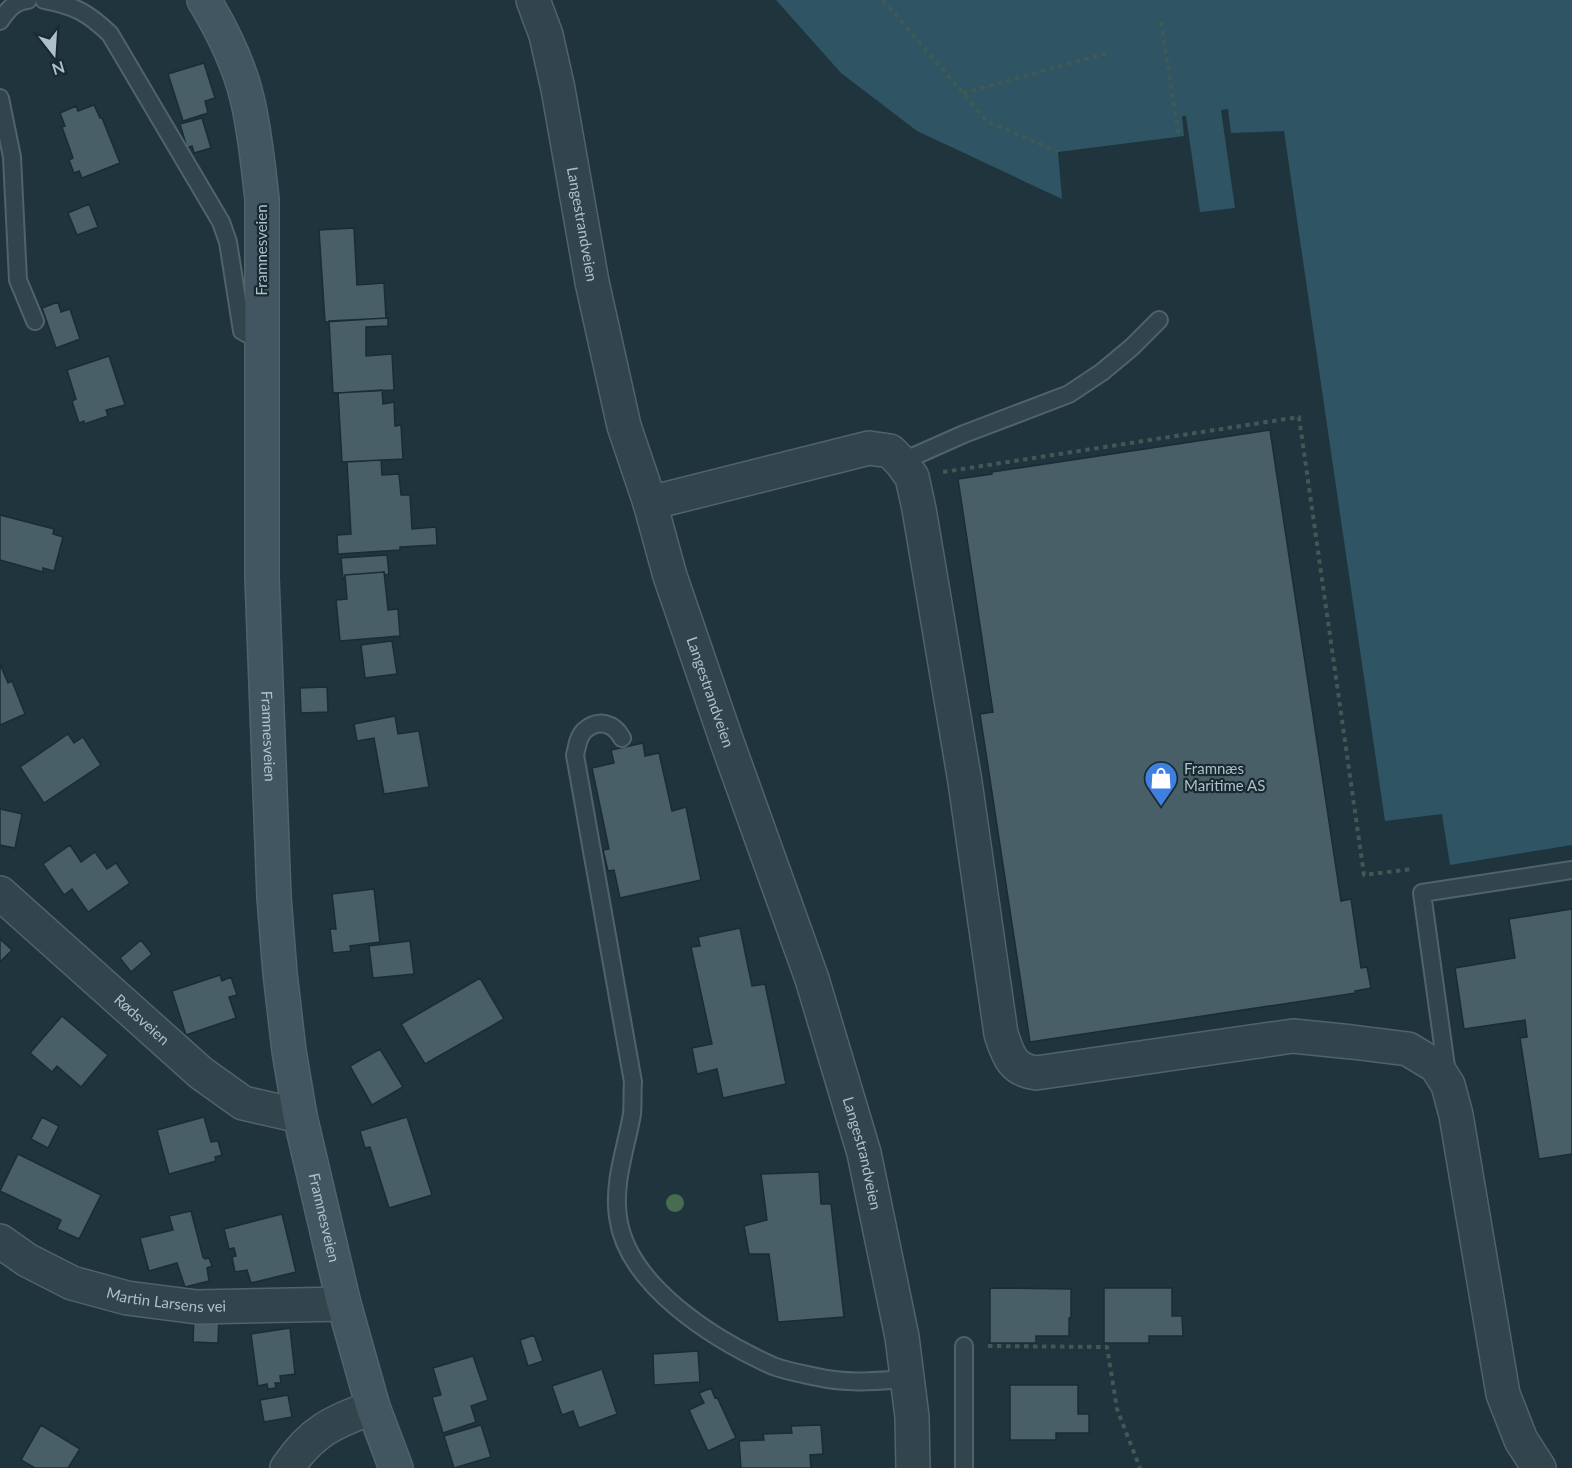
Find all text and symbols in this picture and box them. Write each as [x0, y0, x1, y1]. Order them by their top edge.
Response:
north arrow [24, 24, 84, 84]
text: N [50, 58, 67, 80]
street label: Langestrandveien [564, 165, 602, 283]
street label: Framnesveien [252, 205, 270, 295]
street label: Langestrandveien [684, 634, 738, 750]
street label: Framnesveien [258, 690, 280, 782]
place label: Framnæs Maritime AS [1184, 759, 1265, 794]
shop icon: Framnæs Maritime AS [1143, 760, 1179, 807]
street label: Rødsveien [111, 990, 173, 1048]
street label: Langestrandveien [840, 1095, 886, 1211]
street label: Framnesveien [306, 1171, 344, 1264]
street label: Martin Larsens vei [105, 1283, 226, 1315]

